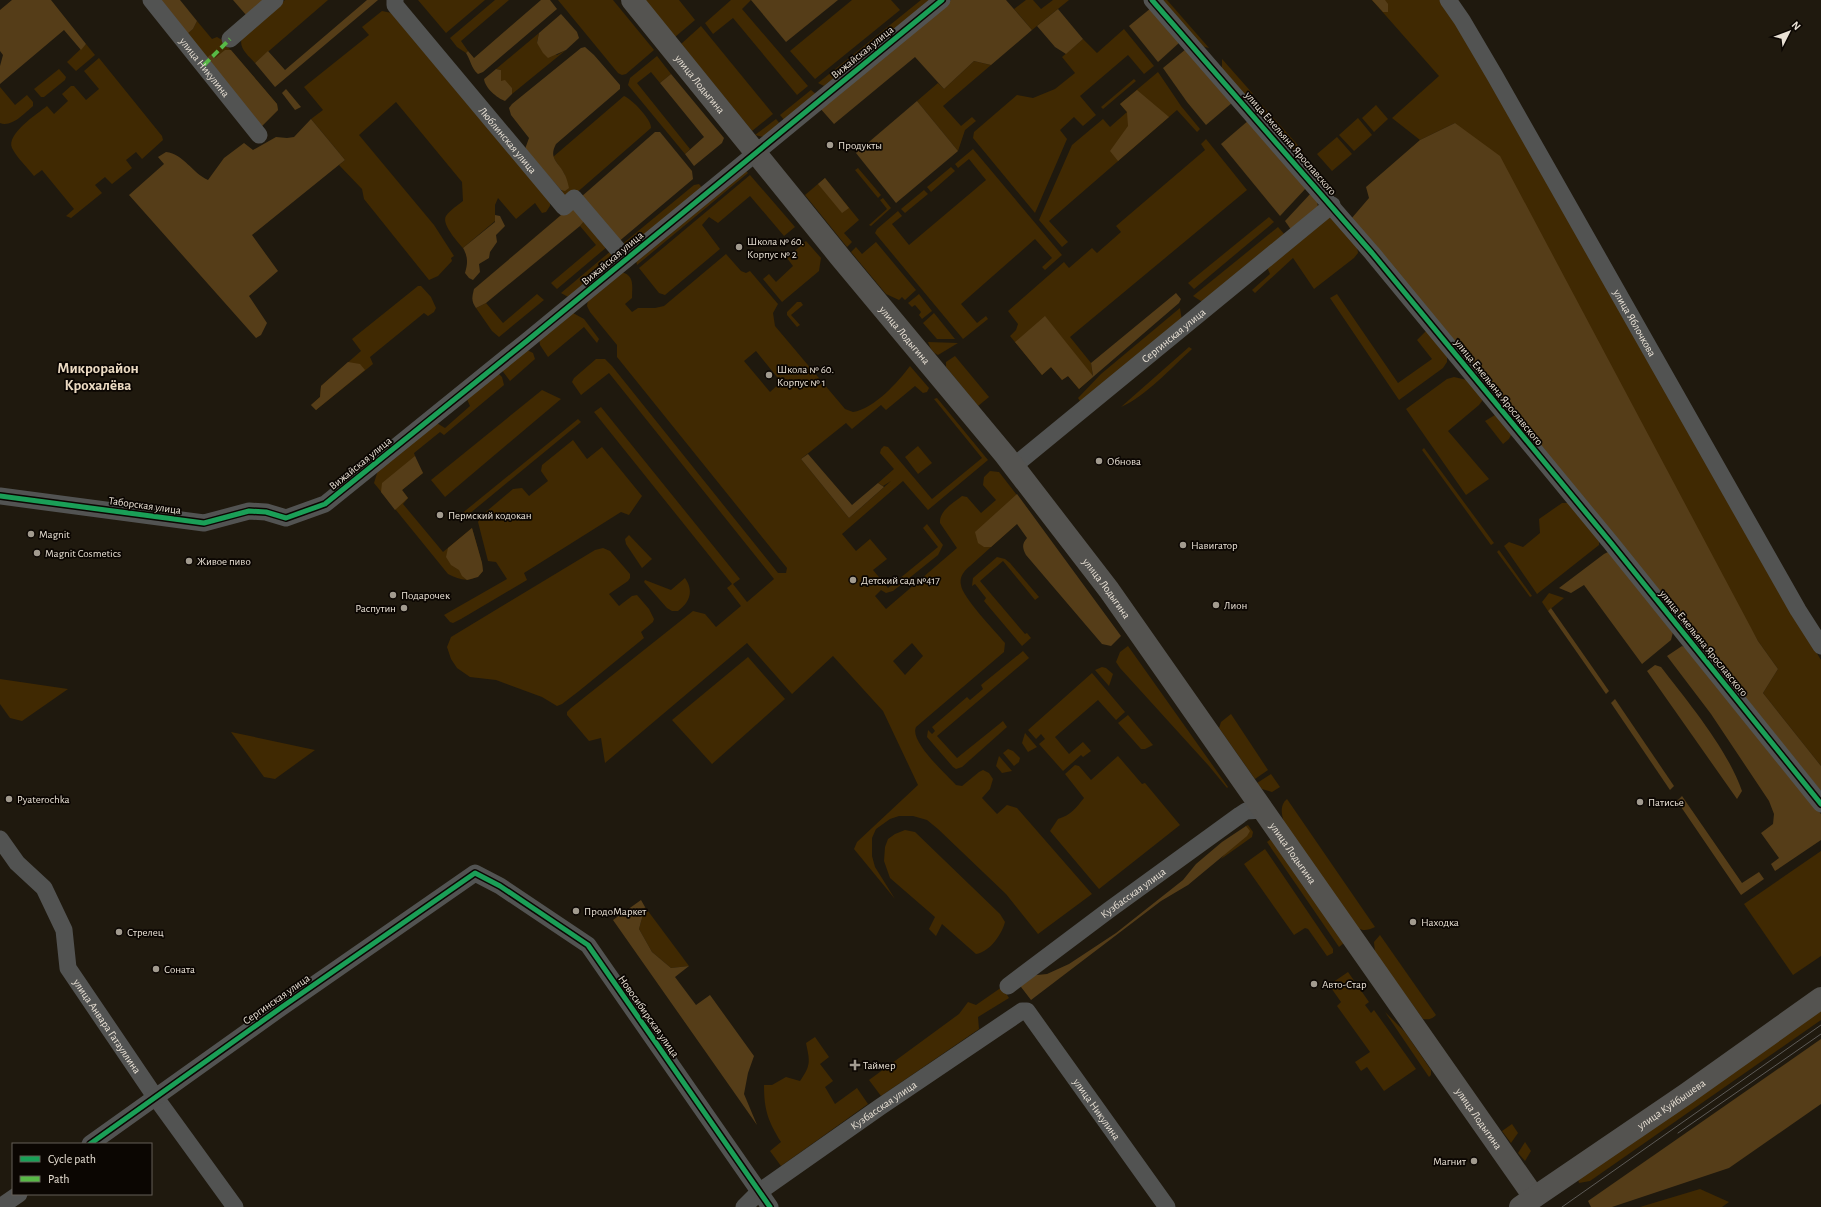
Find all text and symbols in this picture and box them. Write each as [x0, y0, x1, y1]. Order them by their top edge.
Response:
north arrow [1769, 12, 1809, 52]
text: N [1789, 19, 1803, 32]
street label: Вижайская улица [829, 24, 896, 81]
street label: улица Никулина [177, 35, 231, 99]
street label: улица Лодыгина [672, 52, 727, 116]
street label: улица Емельяна Ярославского [1242, 89, 1338, 197]
street label: Люблинская улица [477, 105, 538, 176]
marker: Продукты [825, 140, 835, 150]
place label: Продукты [838, 140, 882, 151]
street label: Вижайская улица [579, 229, 645, 287]
place label: Школа № 60. Корпус № 2 [747, 236, 804, 260]
marker: Школа № 60. Корпус № 2 [734, 242, 744, 252]
street label: улица Яблочкова [1611, 287, 1658, 358]
street label: улица Лодыгина [877, 303, 932, 366]
street label: Сергинская улица [1139, 306, 1208, 365]
street label: улица Емельяна Ярославского [1452, 336, 1545, 447]
district label: Микрорайон Крохалёва [57, 361, 139, 393]
place label: Школа № 60. Корпус № 1 [777, 364, 834, 388]
marker: Школа № 60. Корпус № 1 [764, 370, 774, 380]
street label: Вижайская улица [327, 435, 394, 492]
marker: Обнова [1094, 456, 1104, 466]
place label: Обнова [1107, 456, 1141, 467]
street label: Таборская улица [108, 495, 182, 516]
marker: Пермский кодокан [435, 510, 445, 520]
place label: Пермский кодокан [448, 510, 532, 521]
marker: Magnit [26, 529, 36, 539]
place label: Magnit [39, 529, 70, 540]
marker: Навигатор [1178, 540, 1188, 550]
place label: Навигатор [1191, 540, 1238, 551]
marker: Magnit Cosmetics [32, 548, 42, 558]
place label: Magnit Cosmetics [45, 548, 121, 559]
street label: улица Лодыгина [1080, 555, 1132, 621]
marker: Живое пиво [184, 556, 194, 566]
place label: Живое пиво [197, 556, 251, 567]
marker: Детский сад №417 [848, 575, 858, 585]
place label: Детский сад №417 [861, 575, 940, 586]
street label: улица Емельяна Ярославского [1657, 587, 1750, 698]
marker: Подарочек [388, 590, 398, 600]
place label: Подарочек [401, 590, 450, 601]
marker: Лион [1211, 600, 1221, 610]
place label: Лион [1224, 600, 1247, 611]
place label: Распутин [355, 603, 396, 614]
marker: Распутин [399, 603, 409, 613]
marker: Pyaterochka [4, 794, 14, 804]
place label: Pyaterochka [17, 794, 70, 805]
marker: Патисье [1635, 797, 1645, 807]
place label: Патисье [1648, 797, 1684, 808]
street label: улица Лодыгина [1267, 820, 1318, 886]
street label: Кузбасская улица [1099, 866, 1168, 920]
marker: ПродоМаркет [571, 906, 581, 916]
place label: ПродоМаркет [584, 906, 646, 917]
marker: Находка [1408, 917, 1418, 927]
place label: Находка [1421, 917, 1459, 928]
marker: Стрелец [114, 927, 124, 937]
place label: Стрелец [127, 927, 164, 938]
marker: Соната [151, 964, 161, 974]
place label: Соната [164, 964, 195, 975]
street label: Сергинская улица [241, 972, 312, 1027]
street label: Новосибирская улица [616, 973, 681, 1059]
street label: улица Анвара Гатауллина [70, 976, 143, 1076]
marker: Авто-Стар [1309, 979, 1319, 989]
place label: Авто-Стар [1322, 979, 1367, 990]
marker: Таймер [850, 1060, 860, 1070]
place label: Таймер [863, 1060, 896, 1071]
street label: улица Никулина [1070, 1076, 1122, 1142]
street label: улица Куйбышева [1635, 1077, 1707, 1132]
street label: Кузбасская улица [849, 1079, 919, 1132]
street label: улица Лодыгина [1453, 1085, 1504, 1152]
legend [12, 1143, 152, 1195]
text: Cycle path [48, 1153, 96, 1166]
place label: Магнит [1433, 1156, 1466, 1167]
marker: Магнит [1469, 1156, 1479, 1166]
text: Path [48, 1173, 70, 1185]

